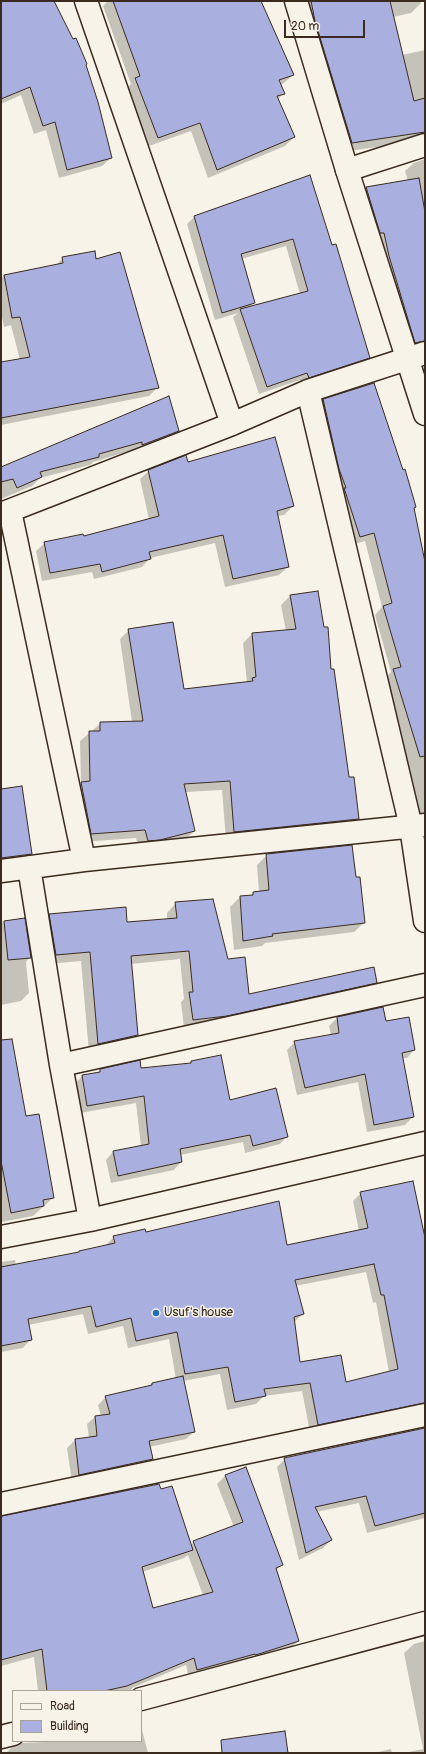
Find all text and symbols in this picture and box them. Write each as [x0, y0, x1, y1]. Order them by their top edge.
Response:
scale bar [286, 12, 367, 38]
text: 20 m [291, 19, 319, 34]
place label: Usuf's house [164, 1305, 233, 1321]
marker: Usuf's house [151, 1308, 161, 1318]
legend [12, 1690, 142, 1742]
text: Road [50, 1699, 75, 1714]
text: Building [50, 1719, 89, 1734]

